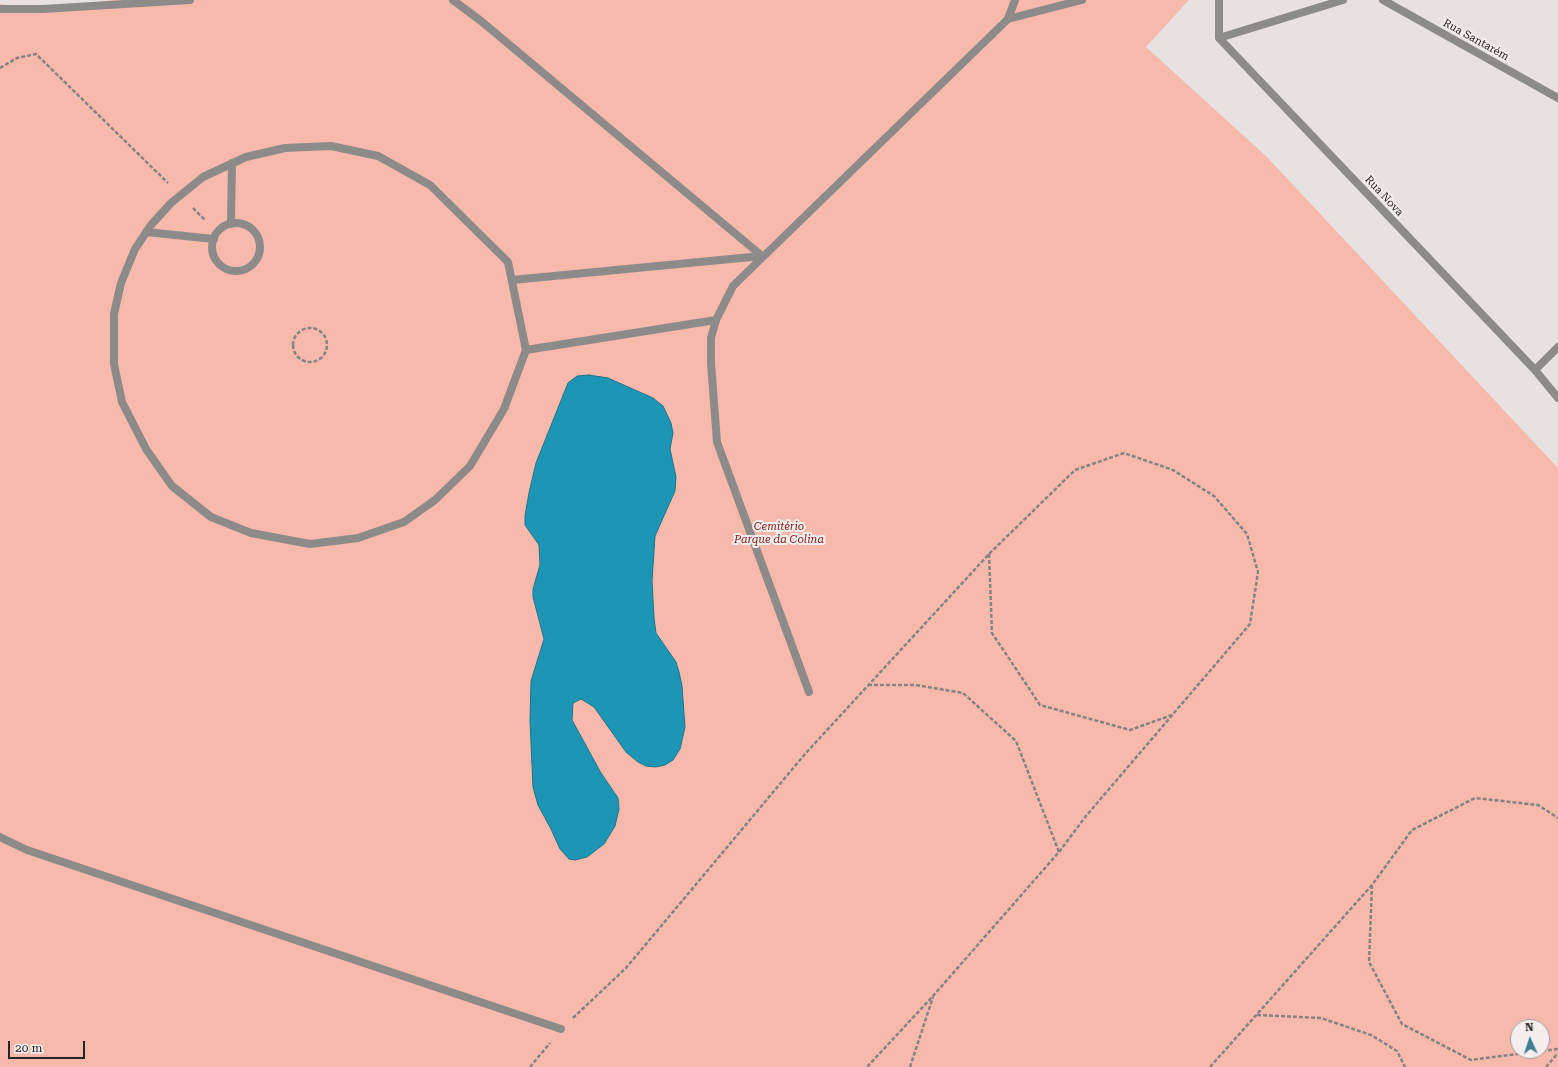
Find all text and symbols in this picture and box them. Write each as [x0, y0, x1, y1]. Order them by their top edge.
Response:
street label: Rua Santarém [1441, 16, 1511, 64]
street label: Rua Nova [1362, 173, 1406, 219]
park label: Cemitério Parque da Colina [734, 520, 824, 546]
north arrow [1510, 1019, 1550, 1059]
text: N [1525, 1021, 1534, 1034]
scale bar [10, 1033, 87, 1059]
text: 20 m [15, 1041, 42, 1055]

